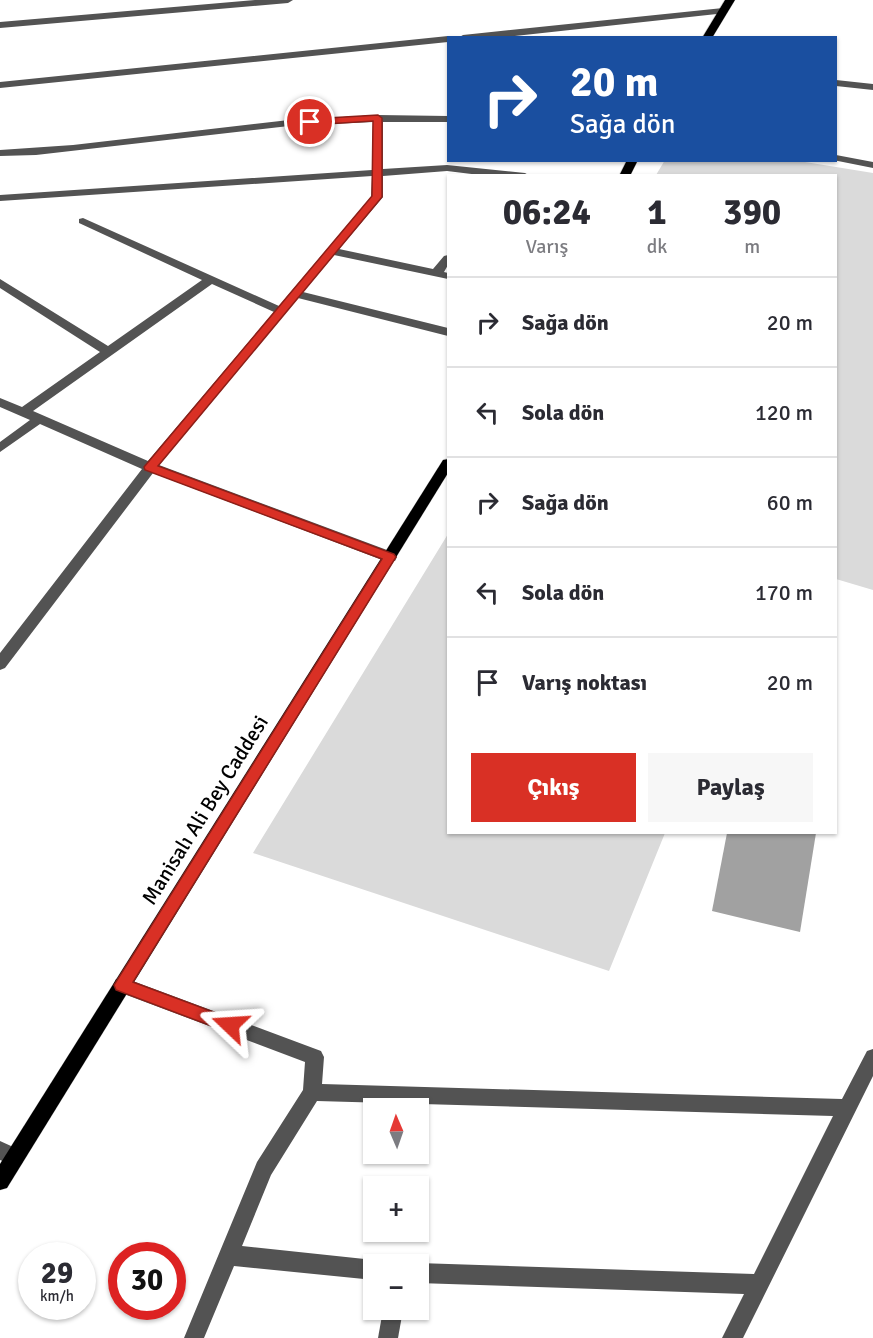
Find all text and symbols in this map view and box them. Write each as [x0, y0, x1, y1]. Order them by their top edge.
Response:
text: 20 m [570, 57, 659, 108]
icon: right [471, 60, 549, 138]
pin [284, 96, 335, 147]
icon: arrive [293, 105, 326, 138]
text: Sağa dön [570, 108, 676, 141]
text: 06:24 [503, 190, 591, 235]
text: 1 [647, 190, 667, 235]
text: 390 [723, 190, 781, 235]
text: Varış [525, 234, 568, 259]
text: dk [647, 234, 667, 259]
text: m [744, 234, 760, 259]
icon: right [471, 306, 504, 339]
text: Sağa dön [522, 309, 609, 336]
text: 20 m [767, 309, 813, 336]
icon: left [471, 396, 504, 429]
text: Sola dön [522, 399, 604, 426]
text: 120 m [755, 399, 813, 426]
icon: right [471, 486, 504, 519]
text: Sağa dön [522, 489, 609, 516]
text: 60 m [767, 489, 813, 516]
icon: left [471, 576, 504, 609]
text: Sola dön [522, 579, 604, 606]
text: 170 m [755, 579, 813, 606]
icon: arrive [471, 666, 504, 699]
text: Varış noktası [522, 669, 647, 696]
text: 20 m [767, 669, 813, 696]
street label: Manisalı Ali Bey Caddesi [136, 711, 274, 909]
button: Çıkış [471, 753, 636, 822]
button: Paylaş [648, 753, 813, 822]
position arrow [198, 993, 262, 1057]
north arrow [363, 1098, 429, 1164]
map controls [363, 1098, 429, 1320]
button: + [363, 1176, 429, 1242]
speed limit sign: 30 [108, 1242, 186, 1320]
button: − [363, 1254, 429, 1320]
text: 29 [41, 1255, 73, 1292]
text: km/h [40, 1287, 74, 1305]

